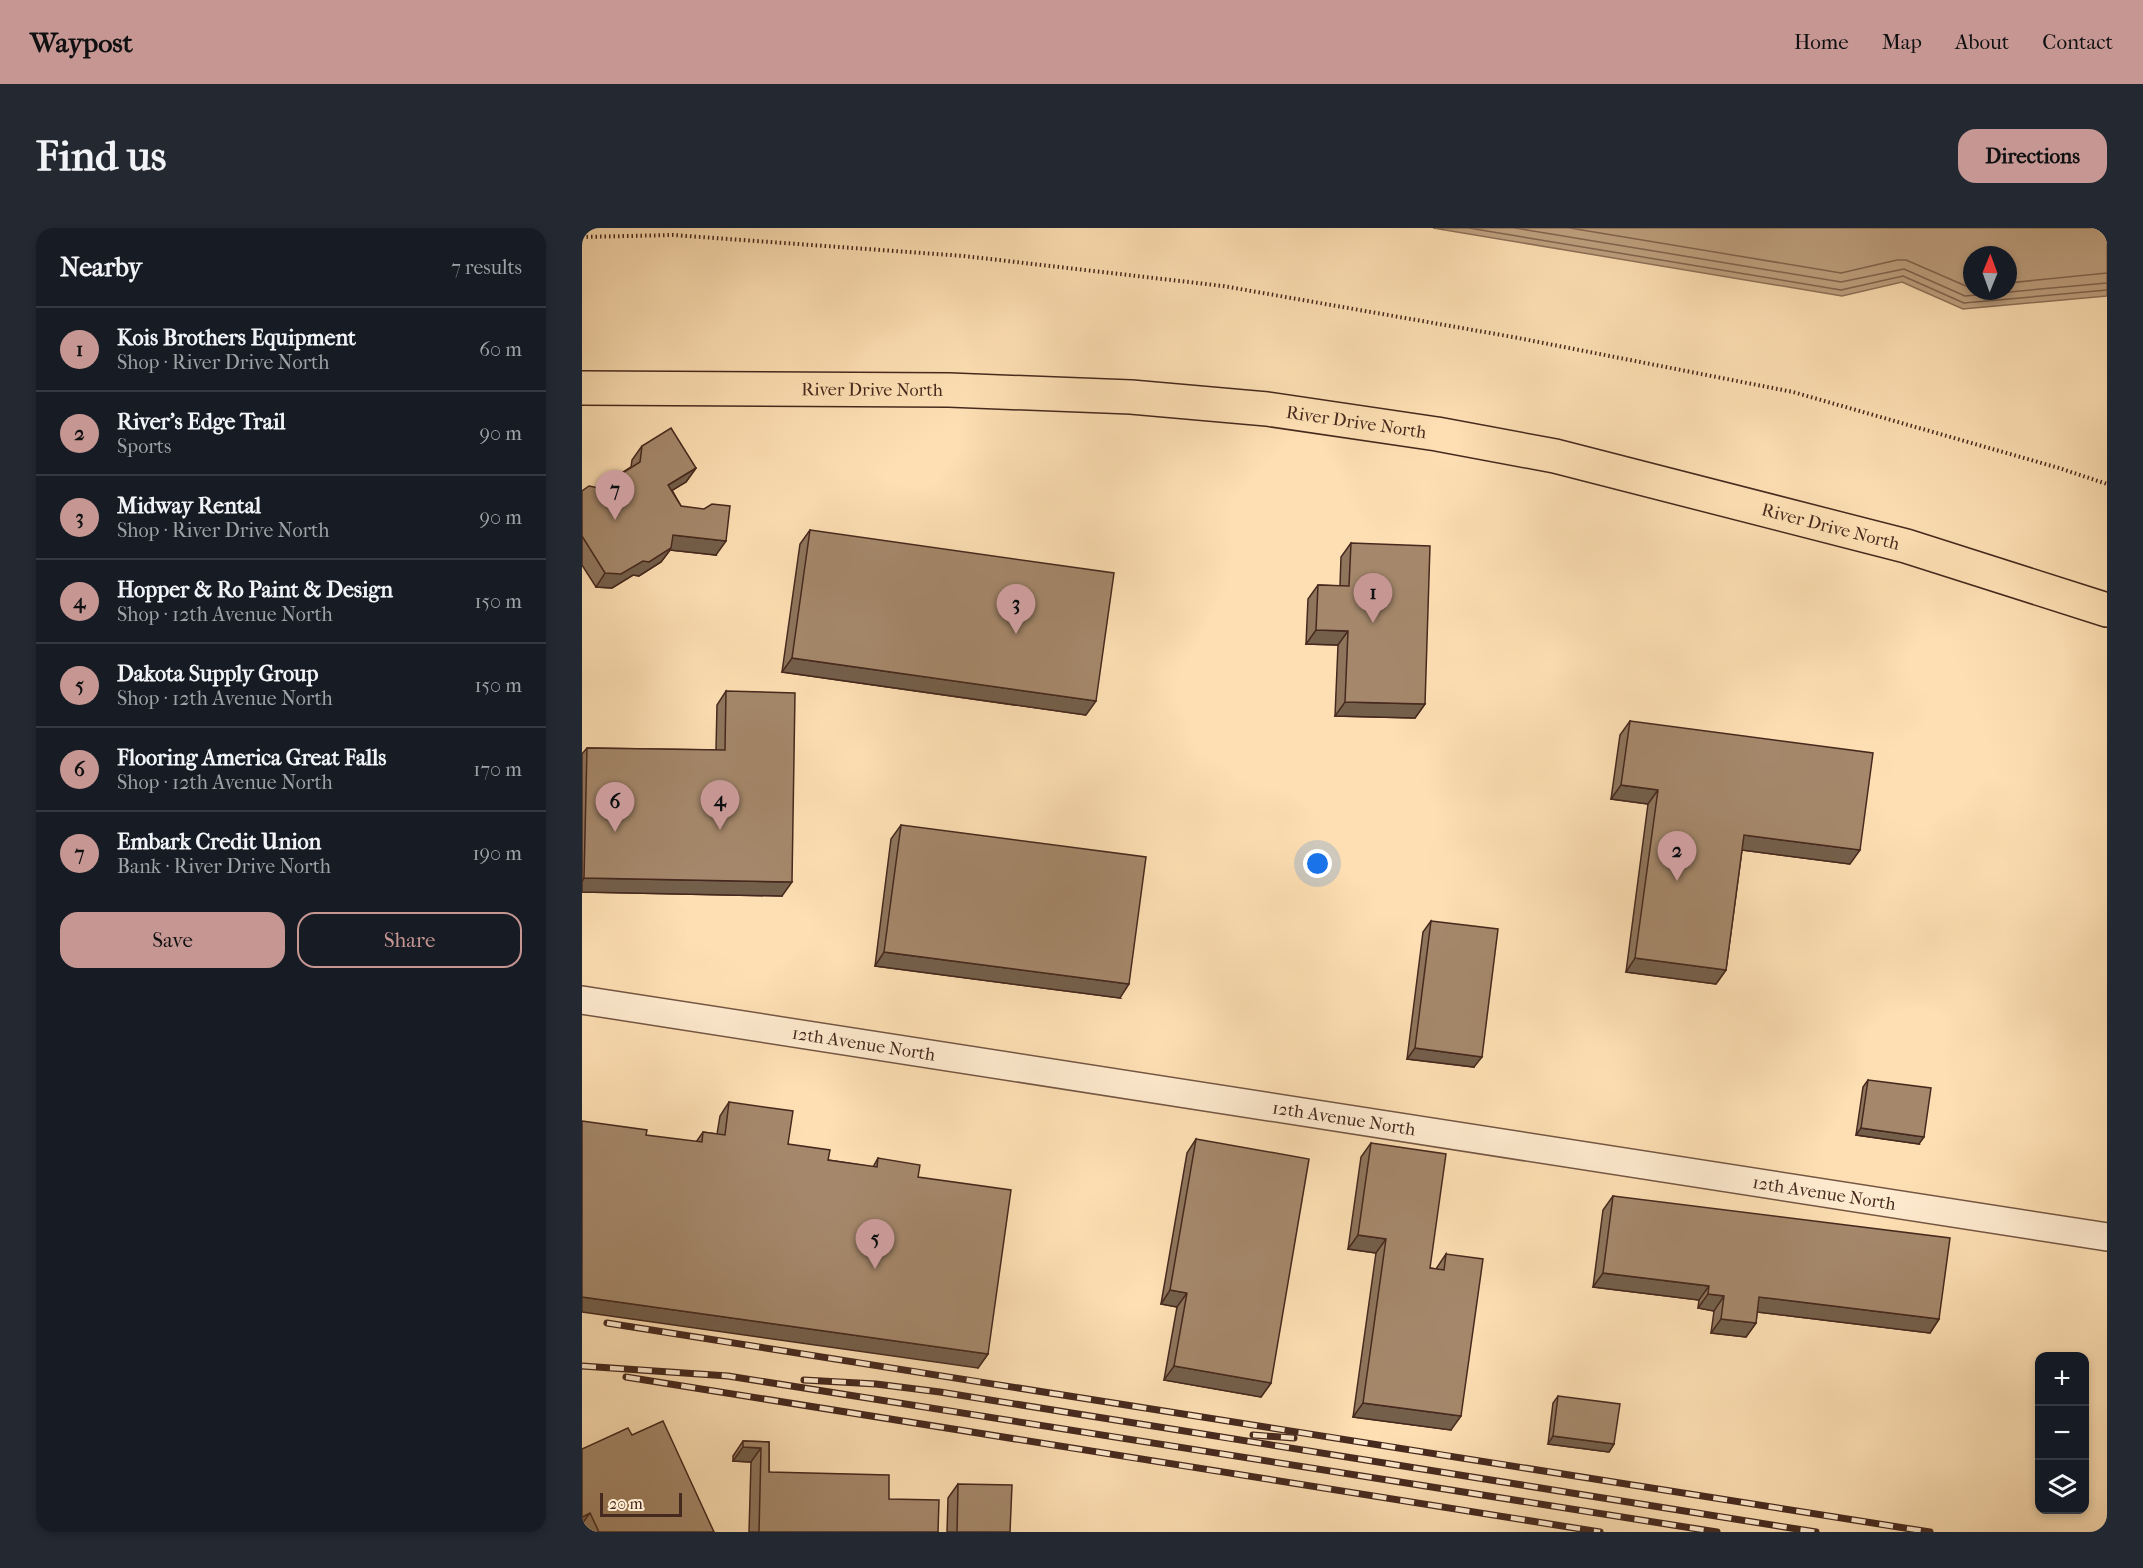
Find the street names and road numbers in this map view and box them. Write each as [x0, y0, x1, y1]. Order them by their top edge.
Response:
street label: River Drive North [801, 379, 943, 401]
street label: River Drive North [1285, 402, 1428, 443]
street label: River Drive North [1759, 499, 1902, 555]
street label: 12th Avenue North [790, 1023, 937, 1066]
street label: 12th Avenue North [1271, 1097, 1417, 1140]
street label: 12th Avenue North [1751, 1172, 1897, 1215]

